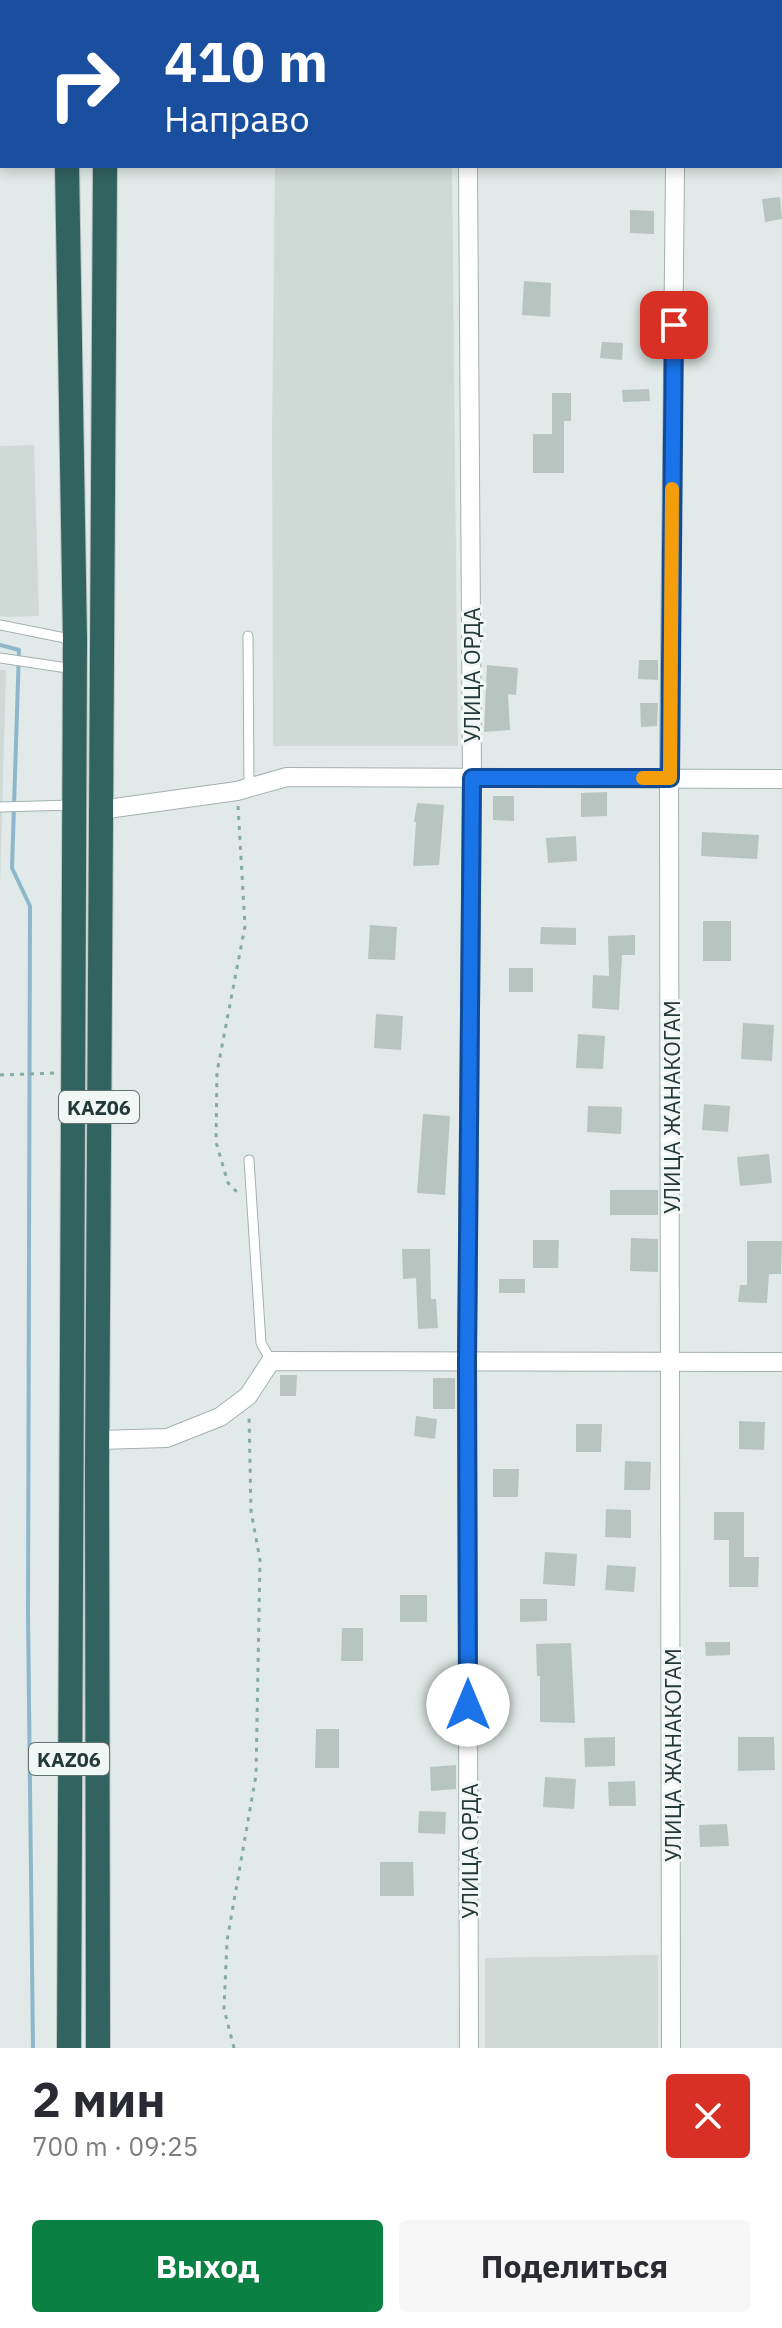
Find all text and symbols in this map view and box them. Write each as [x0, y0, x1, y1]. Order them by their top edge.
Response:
text: 410 m [164, 25, 328, 97]
icon: right [32, 32, 136, 136]
text: Направо [164, 95, 310, 142]
pin [640, 291, 708, 359]
icon: arrive [652, 303, 696, 347]
street label: УЛИЦА ОРДА [457, 607, 486, 743]
street label: УЛИЦА ЖАНАКОГАМ [657, 1000, 686, 1214]
road number: KАZ06 [59, 1091, 139, 1123]
street label: УЛИЦА ЖАНАКОГАМ [658, 1648, 687, 1862]
position arrow [426, 1663, 510, 1747]
road number: KАZ06 [29, 1743, 109, 1775]
street label: УЛИЦА ОРДА [455, 1783, 484, 1919]
text: 2 мин [32, 2068, 166, 2130]
button: close [666, 2074, 750, 2158]
text: 700 m · 09:25 [32, 2129, 198, 2163]
button: Выход [32, 2220, 383, 2312]
button: Поделиться [399, 2220, 750, 2312]

